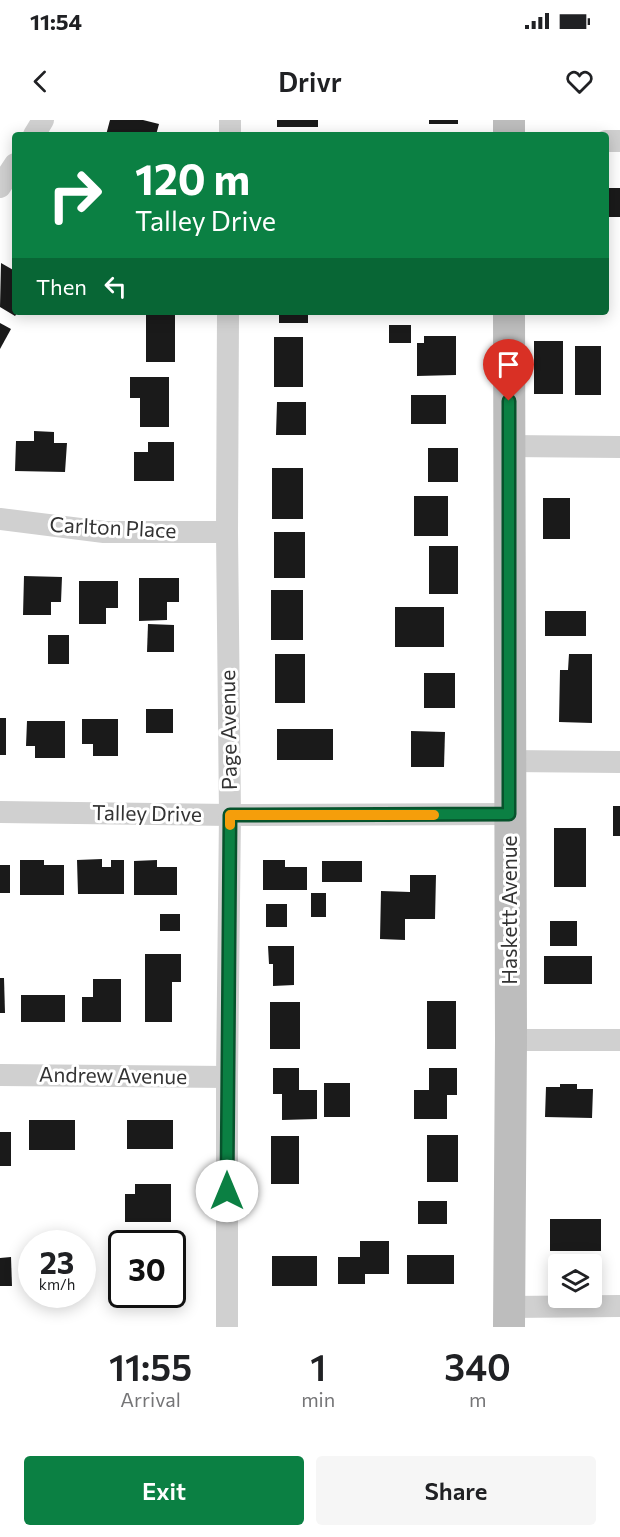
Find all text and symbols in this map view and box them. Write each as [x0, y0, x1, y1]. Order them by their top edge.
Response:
text: 11:54 [30, 8, 82, 35]
icon: back [24, 65, 57, 98]
text: Drivr [278, 65, 342, 98]
icon: heart [563, 65, 596, 98]
text: 120 m [135, 152, 250, 204]
icon: right [36, 156, 114, 234]
text: Talley Drive [135, 204, 276, 237]
icon: left [99, 270, 132, 303]
text: Then [36, 273, 87, 300]
pin [483, 339, 534, 401]
icon: arrive [492, 348, 525, 381]
street label: Carlton Place [49, 511, 177, 542]
street label: Page Avenue [214, 670, 241, 790]
street label: Talley Drive [92, 799, 202, 826]
street label: Haskett Avenue [496, 835, 521, 985]
street label: Andrew Avenue [39, 1061, 187, 1088]
position arrow [195, 1159, 259, 1223]
speed limit sign: 30 [108, 1230, 186, 1308]
text: 23 [40, 1243, 74, 1280]
map controls [548, 1254, 602, 1308]
button: layers [548, 1254, 602, 1308]
text: km/h [39, 1275, 75, 1293]
text: 11:55 [109, 1344, 192, 1388]
text: 1 [310, 1344, 326, 1388]
text: 340 [444, 1344, 511, 1388]
text: Arrival [120, 1387, 181, 1411]
text: min [301, 1387, 335, 1411]
text: m [469, 1387, 486, 1411]
button: Exit [24, 1456, 304, 1525]
button: Share [316, 1456, 596, 1525]

